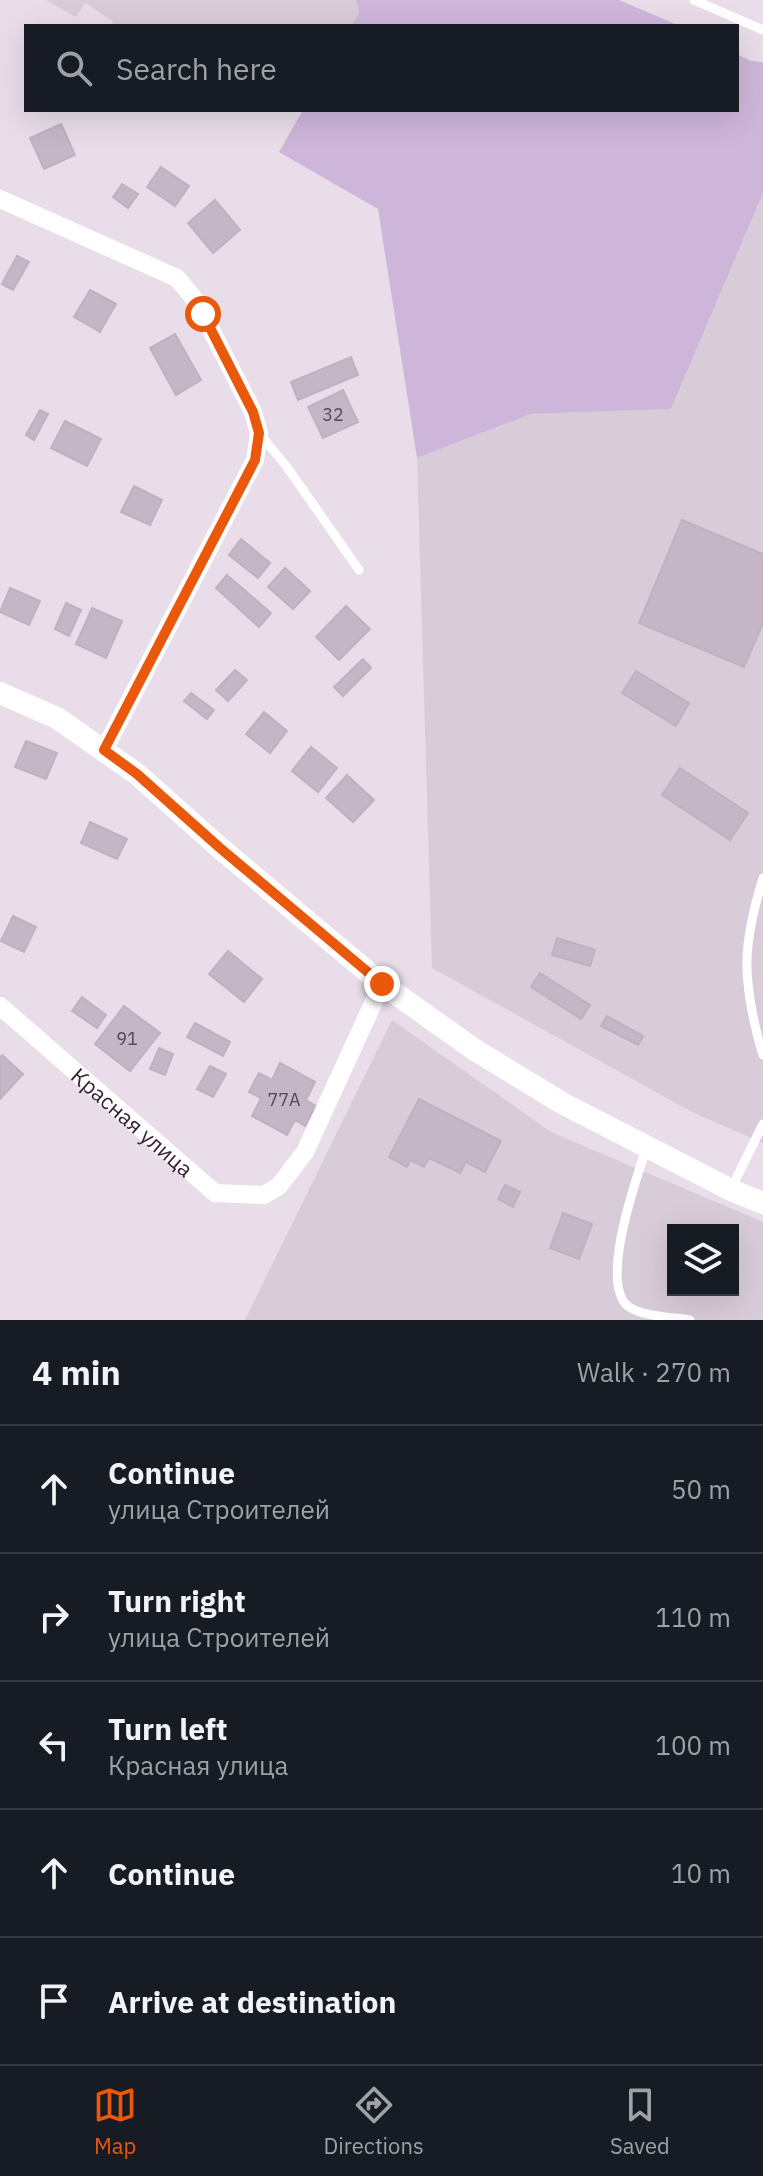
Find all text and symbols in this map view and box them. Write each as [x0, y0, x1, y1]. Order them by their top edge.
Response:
search box [24, 24, 739, 112]
icon: search [52, 46, 96, 90]
text: Search here [116, 49, 277, 88]
route start [185, 296, 221, 332]
house number: 32 [322, 403, 344, 426]
route end [364, 966, 400, 1002]
house number: 91 [116, 1027, 138, 1050]
street label: Красная улица [66, 1060, 200, 1183]
house number: 77А [267, 1088, 301, 1111]
map controls [667, 1224, 739, 1296]
button: layers [667, 1224, 739, 1296]
text: 4 min [32, 1350, 121, 1394]
text: Walk · 270 m [577, 1355, 731, 1389]
text: Continue [108, 1453, 235, 1492]
icon: ahead [32, 1467, 76, 1511]
text: 50 m [671, 1472, 731, 1506]
text: улица Строителей [108, 1492, 330, 1526]
text: Turn right [108, 1581, 246, 1620]
icon: right [32, 1595, 76, 1639]
text: 110 m [655, 1600, 731, 1634]
text: улица Строителей [108, 1620, 330, 1654]
text: Turn left [108, 1709, 227, 1748]
icon: left [32, 1723, 76, 1767]
text: 100 m [655, 1728, 731, 1762]
text: Красная улица [108, 1748, 289, 1782]
icon: ahead [32, 1851, 76, 1895]
text: Continue [108, 1854, 235, 1893]
text: 10 m [671, 1856, 731, 1890]
icon: arrive [32, 1979, 76, 2023]
text: Arrive at destination [108, 1982, 396, 2021]
tab: Map [93, 2083, 137, 2160]
tab: Directions [324, 2083, 424, 2160]
tab: Saved [610, 2083, 670, 2160]

